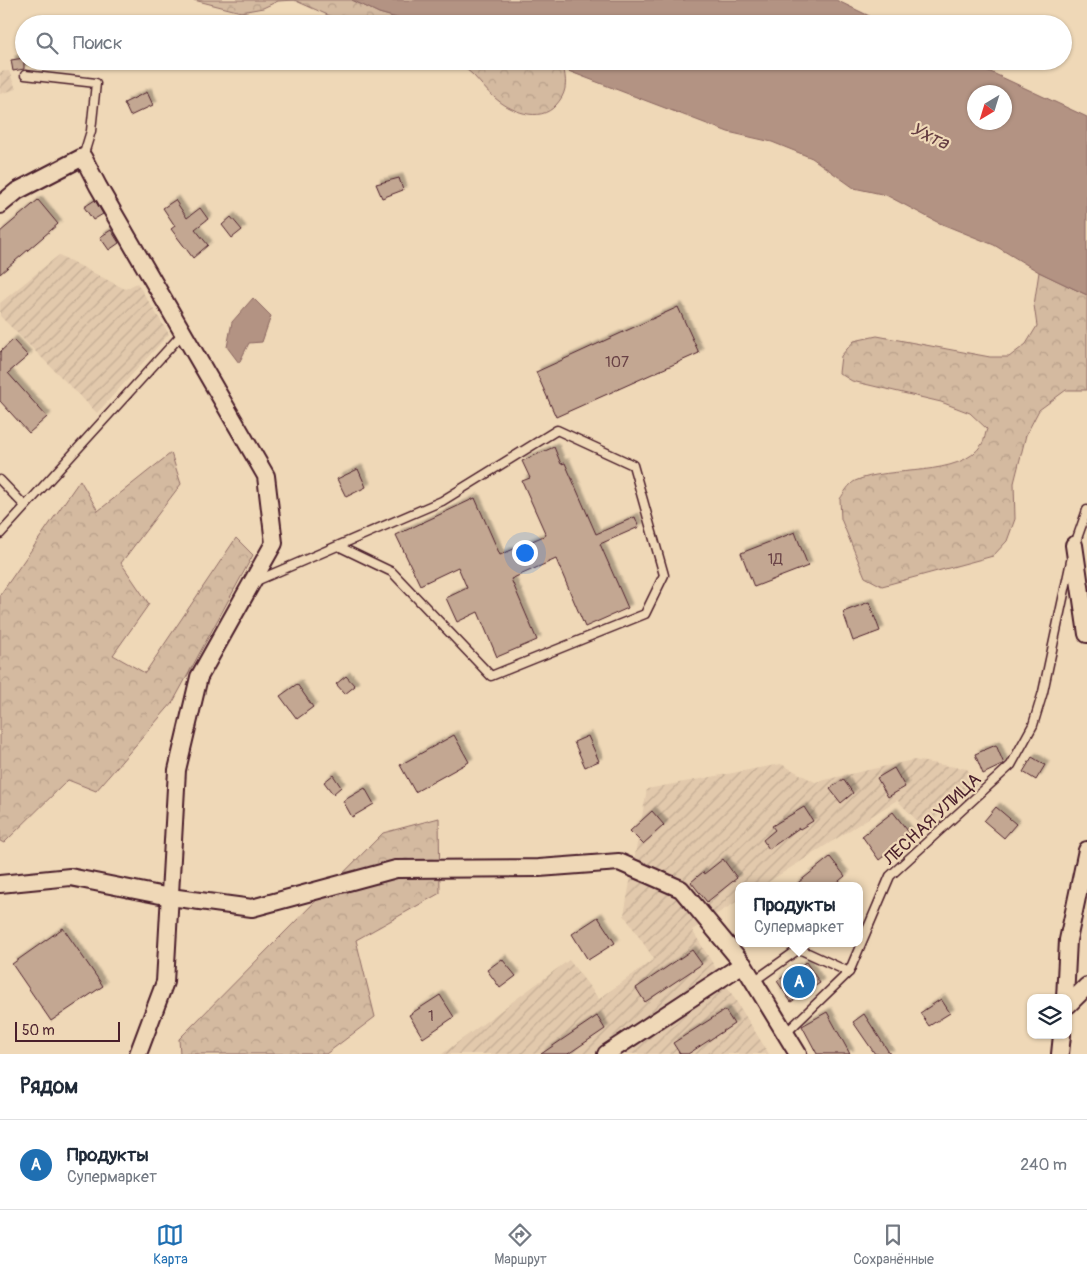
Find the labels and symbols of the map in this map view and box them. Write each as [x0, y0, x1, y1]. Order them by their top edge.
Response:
north arrow [967, 85, 1012, 130]
water label: Ухта [907, 117, 953, 156]
house number: 107 [605, 353, 629, 372]
your location [512, 540, 538, 566]
house number: 1Д [768, 550, 783, 569]
street label: ЛЕСНАЯ УЛИЦА [878, 768, 986, 871]
pin: A [783, 963, 815, 1001]
house number: 1 [428, 1007, 434, 1026]
scale bar [15, 1019, 120, 1042]

